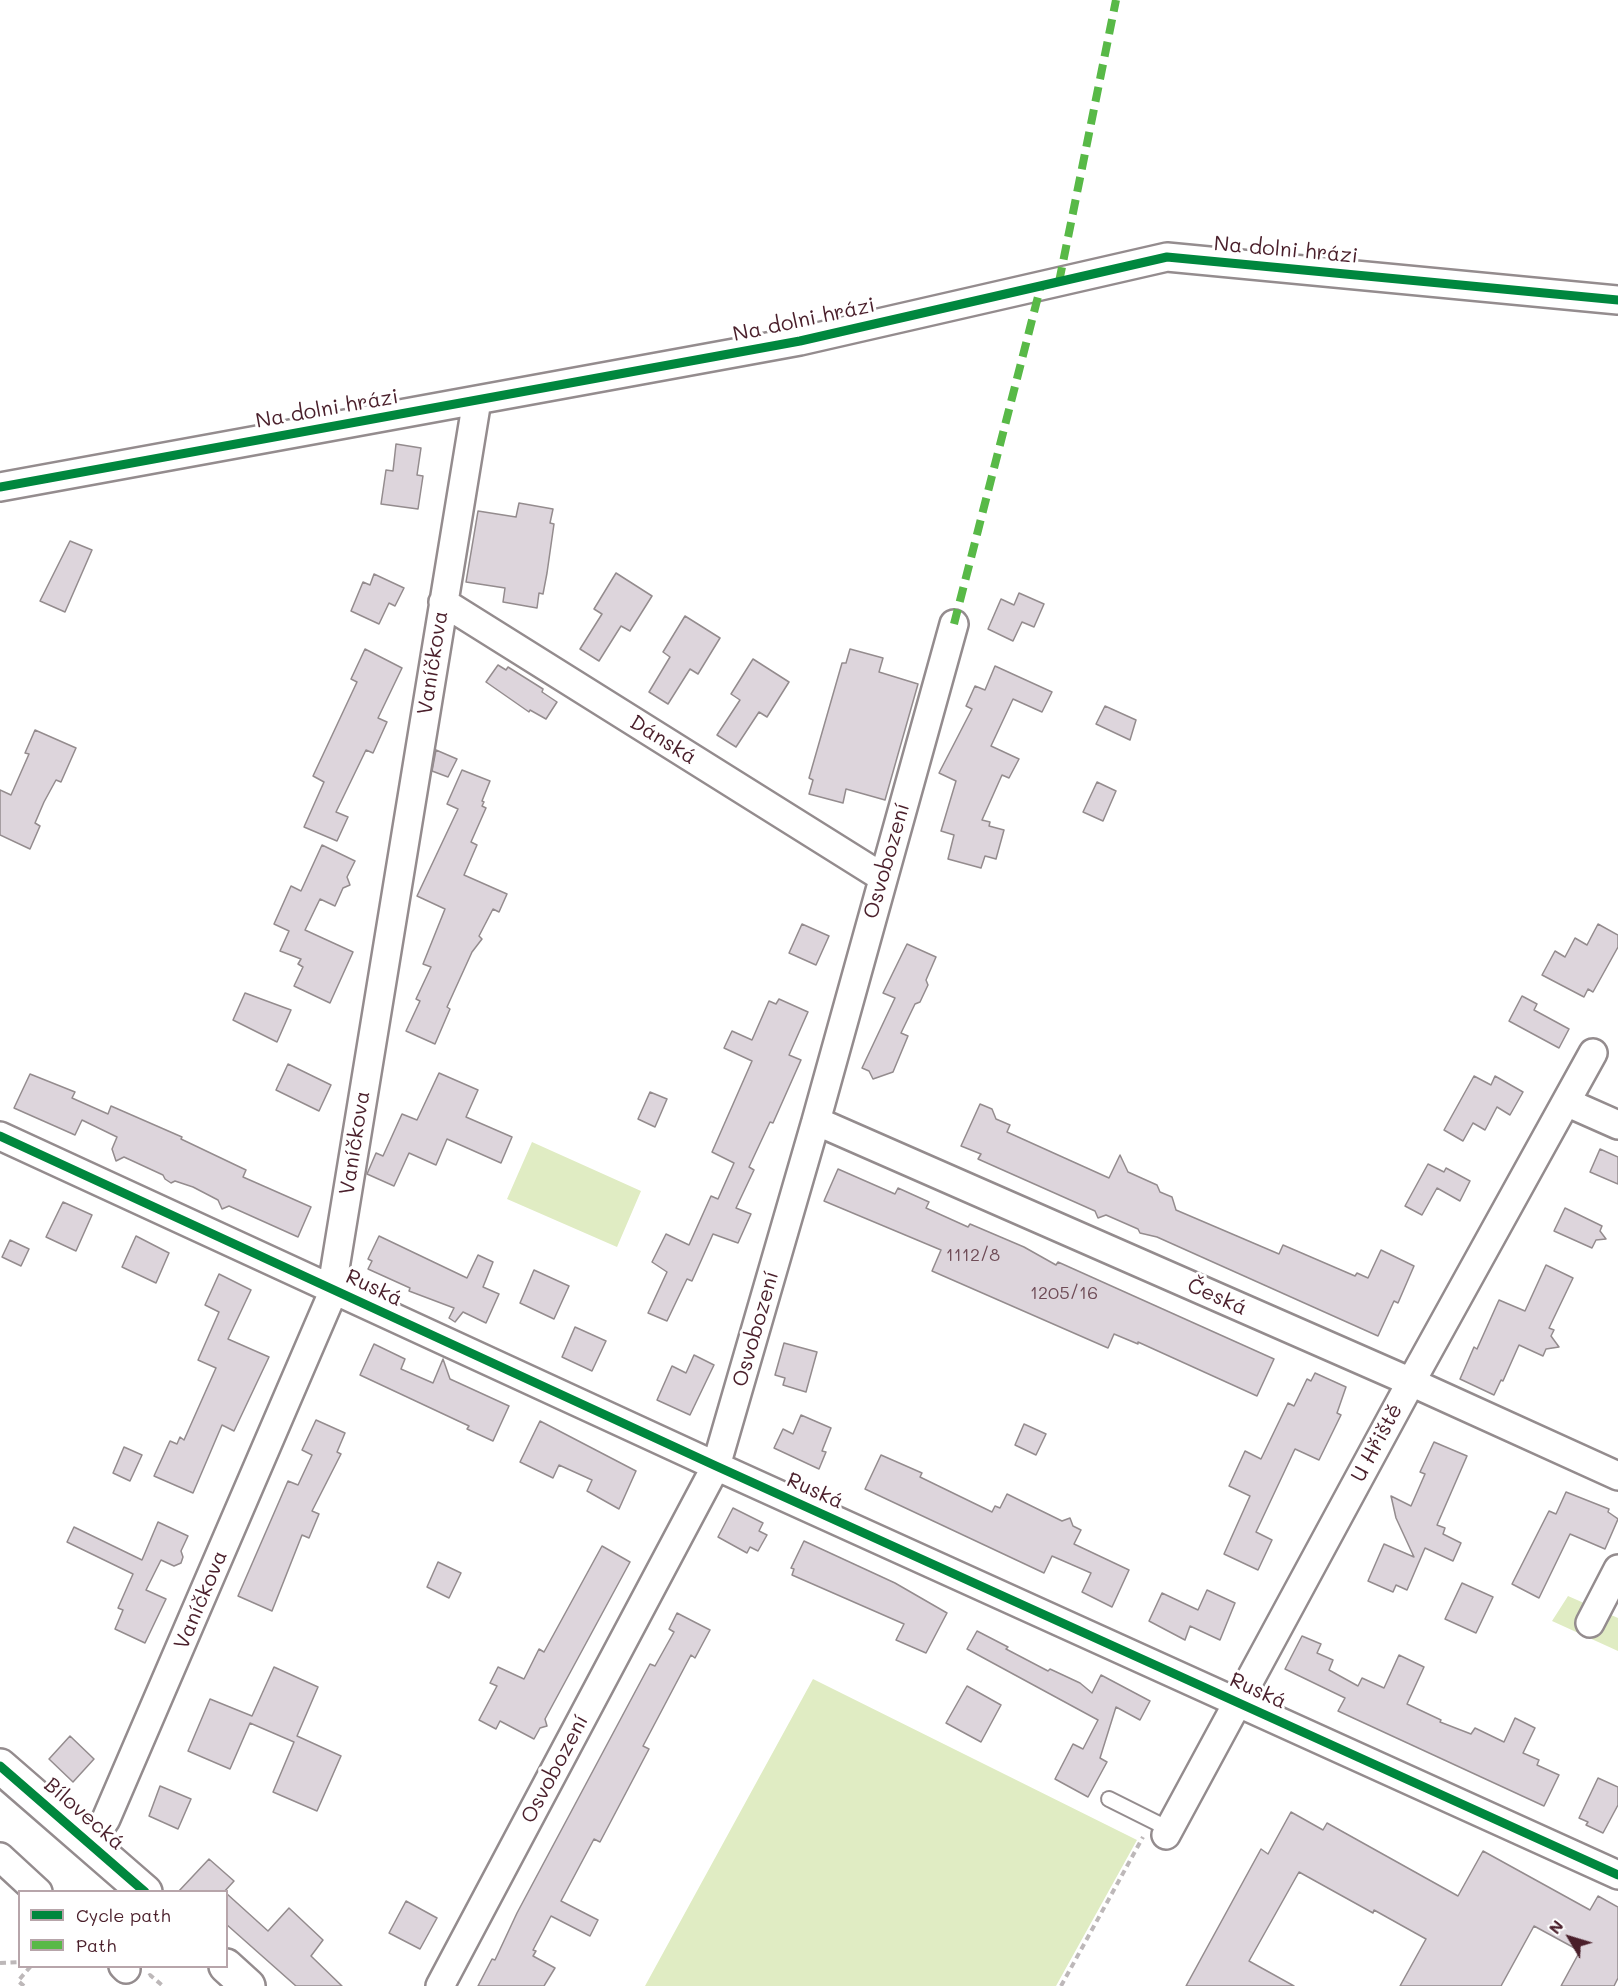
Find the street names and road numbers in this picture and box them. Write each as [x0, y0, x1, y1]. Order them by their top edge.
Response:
street label: Na dolni hrázi [1213, 231, 1359, 269]
street label: Na dolni hrázi [731, 293, 877, 347]
street label: Na dolni hrázi [254, 384, 400, 434]
street label: Vaníčkova [412, 609, 454, 717]
street label: Dánská [625, 710, 701, 770]
street label: Osvobození [858, 800, 916, 922]
street label: Vaníčkova [334, 1089, 376, 1197]
street label: Ruská [342, 1264, 406, 1312]
street label: Osvobození [727, 1268, 785, 1390]
street label: Česká [1183, 1273, 1251, 1321]
street label: U Hřiště [1346, 1400, 1408, 1486]
street label: Ruská [783, 1467, 847, 1515]
street label: Vaníčkova [169, 1547, 233, 1653]
street label: Ruská [1226, 1667, 1290, 1715]
street label: Osvobození [516, 1710, 594, 1828]
street label: Bílovecká [39, 1772, 129, 1856]

